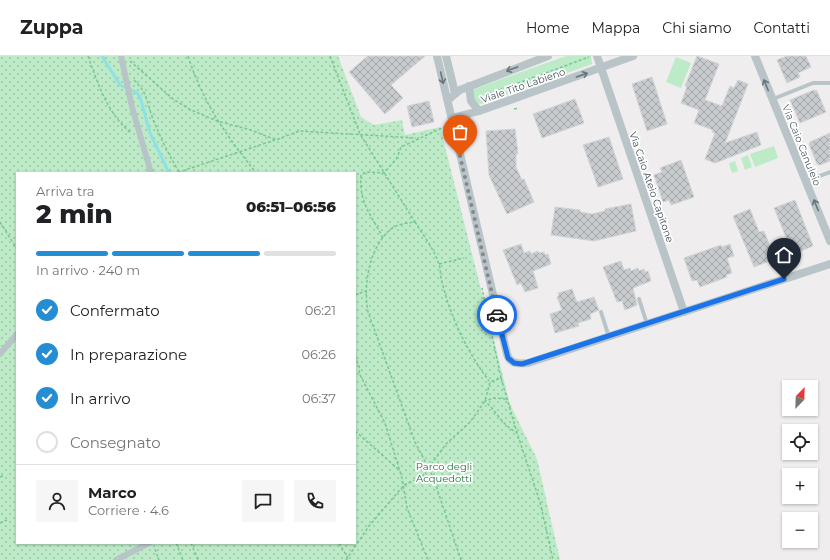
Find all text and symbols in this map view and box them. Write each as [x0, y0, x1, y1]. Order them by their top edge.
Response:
text: Zuppa [20, 16, 84, 39]
text: Home [526, 19, 569, 37]
text: Mappa [591, 19, 640, 37]
text: Chi siamo [662, 19, 732, 37]
text: Contatti [754, 19, 810, 37]
street label: Viale Tito Labieno [479, 65, 567, 106]
one-way arrow [506, 66, 518, 74]
one-way arrow [439, 71, 447, 84]
one-way arrow [575, 71, 588, 78]
one-way arrow [762, 79, 770, 91]
street label: Via Caio Canuleio [779, 103, 824, 188]
pin [443, 115, 477, 156]
icon: bag [449, 121, 471, 143]
street label: Via Caio Ateio Capitone [626, 130, 677, 244]
text: Arriva tra [36, 183, 95, 199]
text: 06:51–06:56 [246, 197, 336, 216]
text: 2 min [36, 198, 113, 230]
one-way arrow [811, 199, 819, 211]
pin [767, 238, 801, 279]
icon: home [773, 244, 795, 266]
text: In arrivo · 240 m [36, 262, 140, 278]
courier [477, 295, 517, 335]
icon: check [36, 299, 58, 321]
text: Confermato [70, 301, 160, 320]
text: 06:21 [305, 302, 336, 318]
icon: car [486, 304, 508, 326]
icon: check [36, 343, 58, 365]
text: In preparazione [70, 345, 187, 364]
text: 06:26 [301, 346, 336, 362]
north arrow [782, 380, 818, 416]
map controls [782, 380, 818, 548]
icon: check [36, 387, 58, 409]
text: In arrivo [70, 389, 131, 408]
text: 06:37 [302, 390, 336, 406]
button: locate [782, 424, 818, 460]
text: Consegnato [70, 433, 161, 452]
park label: Parco degli Acquedotti [416, 460, 472, 485]
button: + [782, 468, 818, 504]
button: person [36, 480, 78, 522]
button: chat [242, 480, 284, 522]
button: phone [294, 480, 336, 522]
text: Marco [88, 483, 137, 502]
text: Corriere · 4.6 [88, 502, 169, 518]
button: − [782, 512, 818, 548]

